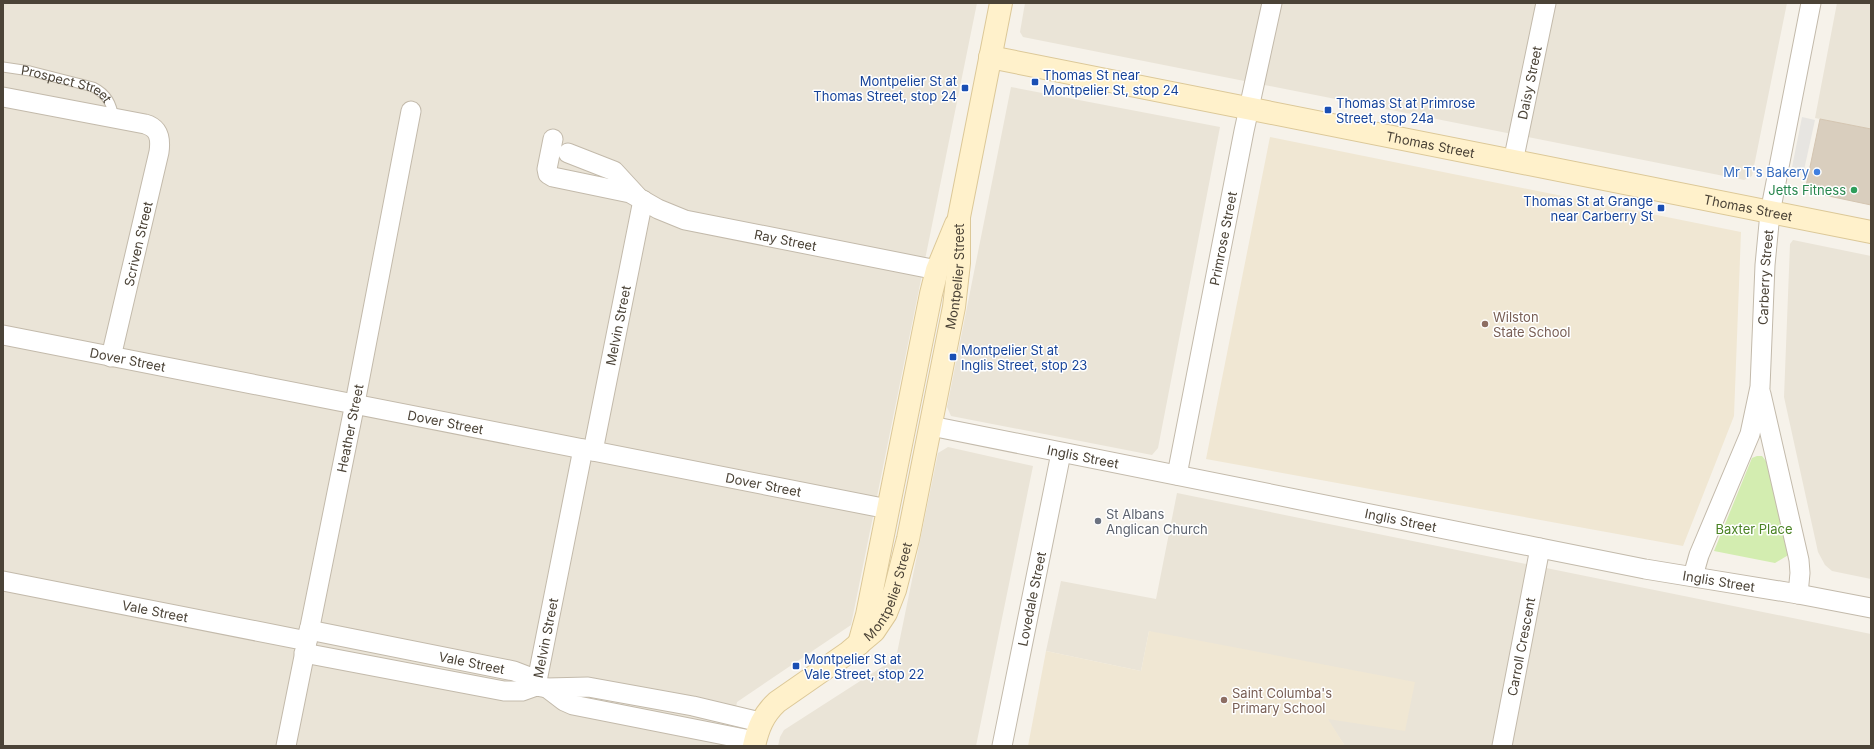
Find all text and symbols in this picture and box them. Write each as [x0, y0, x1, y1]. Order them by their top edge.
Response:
street label: Daisy Street [1514, 45, 1545, 121]
street label: Prospect Street [20, 62, 115, 105]
place label: Thomas St near Montpelier St, stop 24 [1043, 67, 1179, 98]
place label: Montpelier St at Thomas Street, stop 24 [813, 73, 957, 104]
marker: Thomas St near Montpelier St, stop 24 [1030, 77, 1040, 87]
marker: Montpelier St at Thomas Street, stop 24 [960, 83, 970, 93]
place label: Thomas St at Primrose Street, stop 24a [1336, 95, 1475, 126]
marker: Thomas St at Primrose Street, stop 24a [1323, 105, 1333, 115]
street label: Thomas Street [1385, 128, 1476, 161]
place label: Mr T's Bakery [1723, 164, 1809, 180]
marker: Mr T's Bakery [1812, 167, 1822, 177]
place label: Jetts Fitness [1768, 182, 1846, 198]
marker: Jetts Fitness [1849, 185, 1859, 195]
street label: Primrose Street [1206, 190, 1240, 287]
street label: Thomas Street [1703, 191, 1794, 224]
place label: Thomas St at Grange near Carberry St [1523, 193, 1653, 224]
street label: Scriven Street [120, 200, 156, 288]
marker: Thomas St at Grange near Carberry St [1656, 203, 1666, 213]
street label: Montpelier Street [942, 223, 967, 331]
street label: Ray Street [753, 226, 818, 254]
street label: Carberry Street [1755, 229, 1776, 325]
street label: Melvin Street [602, 284, 634, 367]
place label: Wilston State School [1493, 309, 1571, 340]
marker: Wilston State School [1480, 319, 1490, 329]
place label: Montpelier St at Inglis Street, stop 23 [961, 342, 1087, 373]
street label: Dover Street [88, 344, 167, 375]
marker: Montpelier St at Inglis Street, stop 23 [948, 352, 958, 362]
street label: Heather Street [333, 383, 366, 474]
street label: Dover Street [406, 407, 485, 437]
street label: Inglis Street [1046, 441, 1120, 471]
street label: Dover Street [724, 469, 803, 500]
street label: Inglis Street [1363, 505, 1438, 535]
place label: St Albans Anglican Church [1106, 506, 1208, 537]
marker: St Albans Anglican Church [1093, 516, 1103, 526]
park label: Baxter Place [1715, 521, 1793, 537]
street label: Montpelier Street [860, 541, 915, 644]
street label: Lovedale Street [1014, 550, 1049, 648]
street label: Inglis Street [1682, 567, 1756, 595]
street label: Carroll Crescent [1504, 596, 1538, 697]
street label: Vale Street [121, 597, 189, 625]
street label: Melvin Street [530, 597, 561, 679]
street label: Vale Street [437, 648, 506, 677]
place label: Montpelier St at Vale Street, stop 22 [804, 651, 924, 682]
marker: Montpelier St at Vale Street, stop 22 [791, 661, 801, 671]
place label: Saint Columba's Primary School [1232, 685, 1332, 716]
marker: Saint Columba's Primary School [1219, 695, 1229, 705]

